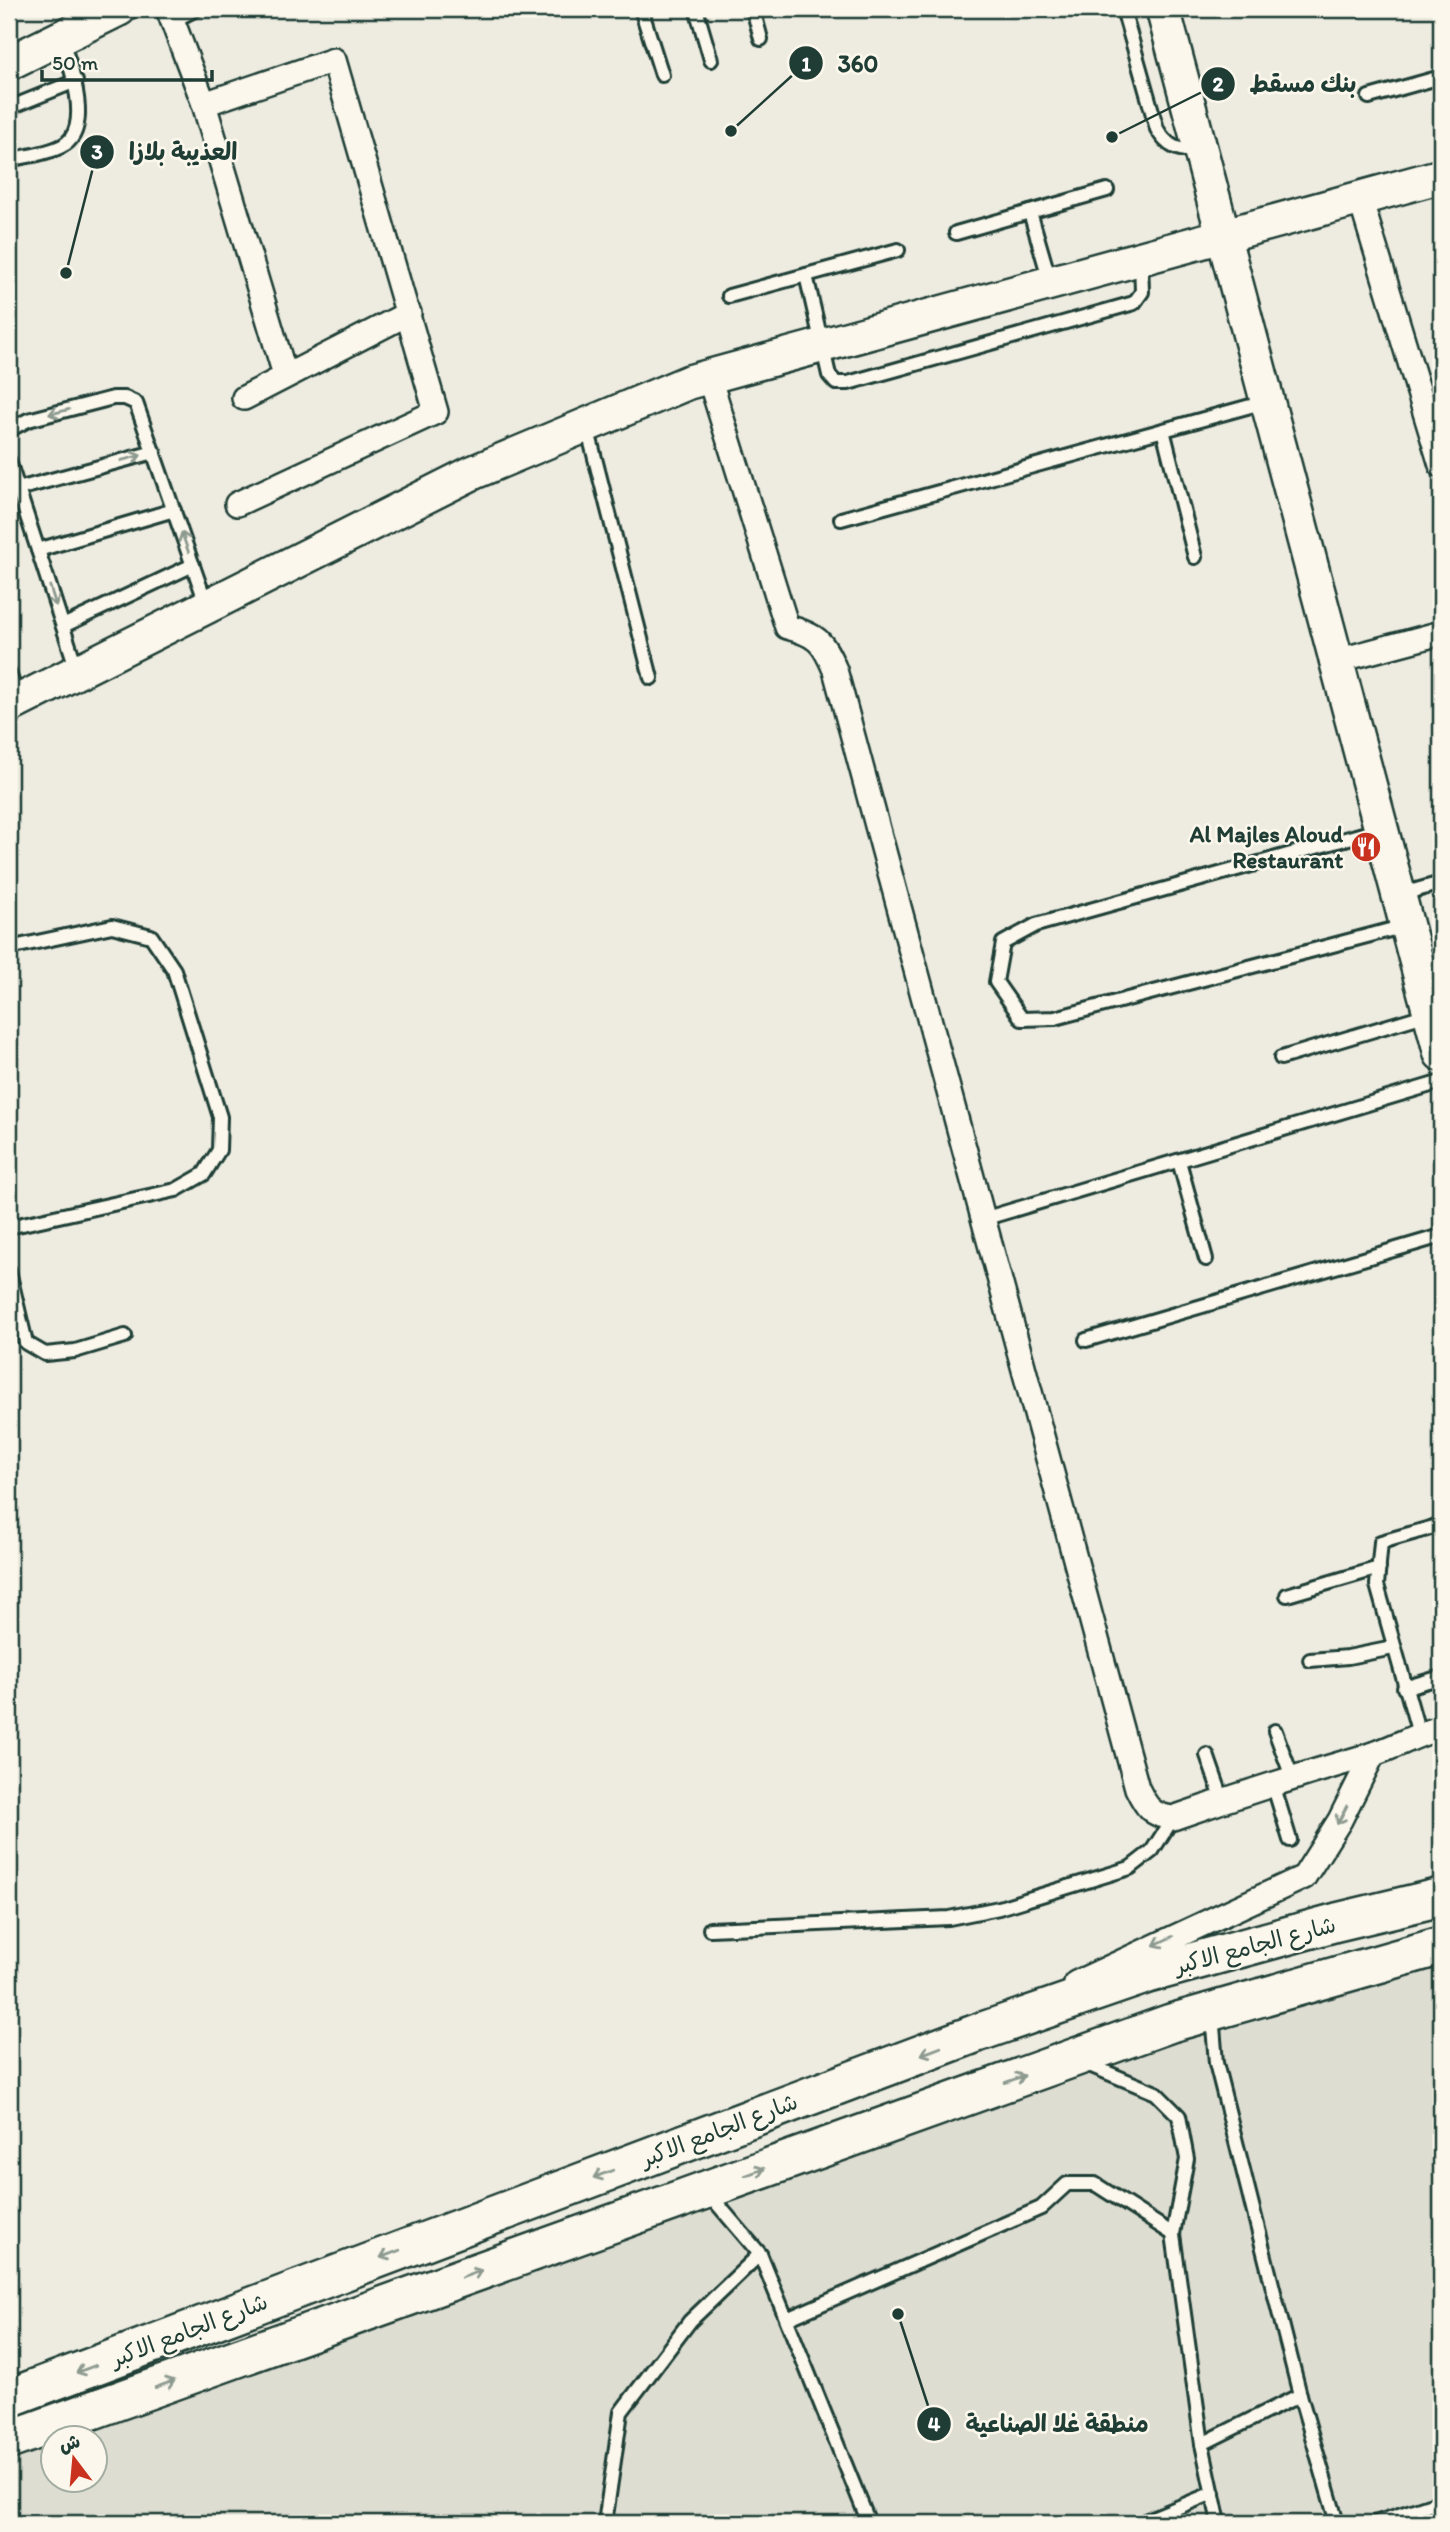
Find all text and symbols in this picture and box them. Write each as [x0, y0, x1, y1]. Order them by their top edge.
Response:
scale bar [42, 38, 212, 82]
callout: 360 [789, 41, 892, 86]
text: 360 [838, 49, 878, 78]
text: 50 m [52, 50, 99, 75]
text: 1 [801, 51, 811, 76]
callout: بنك مسقط [1201, 61, 1371, 106]
text: بنك مسقط [1250, 69, 1356, 98]
text: 2 [1212, 71, 1224, 96]
callout: العذيبة بلازا [80, 129, 251, 174]
text: العذيبة بلازا [129, 137, 237, 166]
text: 3 [91, 139, 103, 164]
one-way arrow [48, 406, 70, 419]
one-way arrow [119, 451, 142, 464]
one-way arrow [178, 532, 190, 554]
one-way arrow [48, 584, 60, 606]
place label: Al Majles Aloud Restaurant [1189, 820, 1343, 874]
restaurant icon: Al Majles Aloud Restaurant [1349, 830, 1383, 864]
one-way arrow [1335, 1804, 1348, 1825]
street label: شارع الجامع الاكبر [1169, 1910, 1340, 1983]
one-way arrow [1153, 1934, 1174, 1948]
one-way arrow [920, 2045, 942, 2058]
one-way arrow [1004, 2071, 1026, 2084]
street label: شارع الجامع الاكبر [635, 2087, 803, 2176]
one-way arrow [743, 2165, 765, 2177]
one-way arrow [593, 2169, 615, 2181]
one-way arrow [380, 2249, 402, 2262]
one-way arrow [460, 2267, 482, 2279]
street label: شارع الجامع الاكبر [105, 2287, 273, 2376]
one-way arrow [75, 2364, 97, 2377]
one-way arrow [154, 2377, 176, 2389]
callout: منطقة غلا الصناعية [916, 2401, 1162, 2446]
text: منطقة غلا الصناعية [965, 2409, 1149, 2438]
text: 4 [928, 2411, 941, 2436]
north arrow [38, 2424, 108, 2494]
text: ش [56, 2429, 83, 2457]

